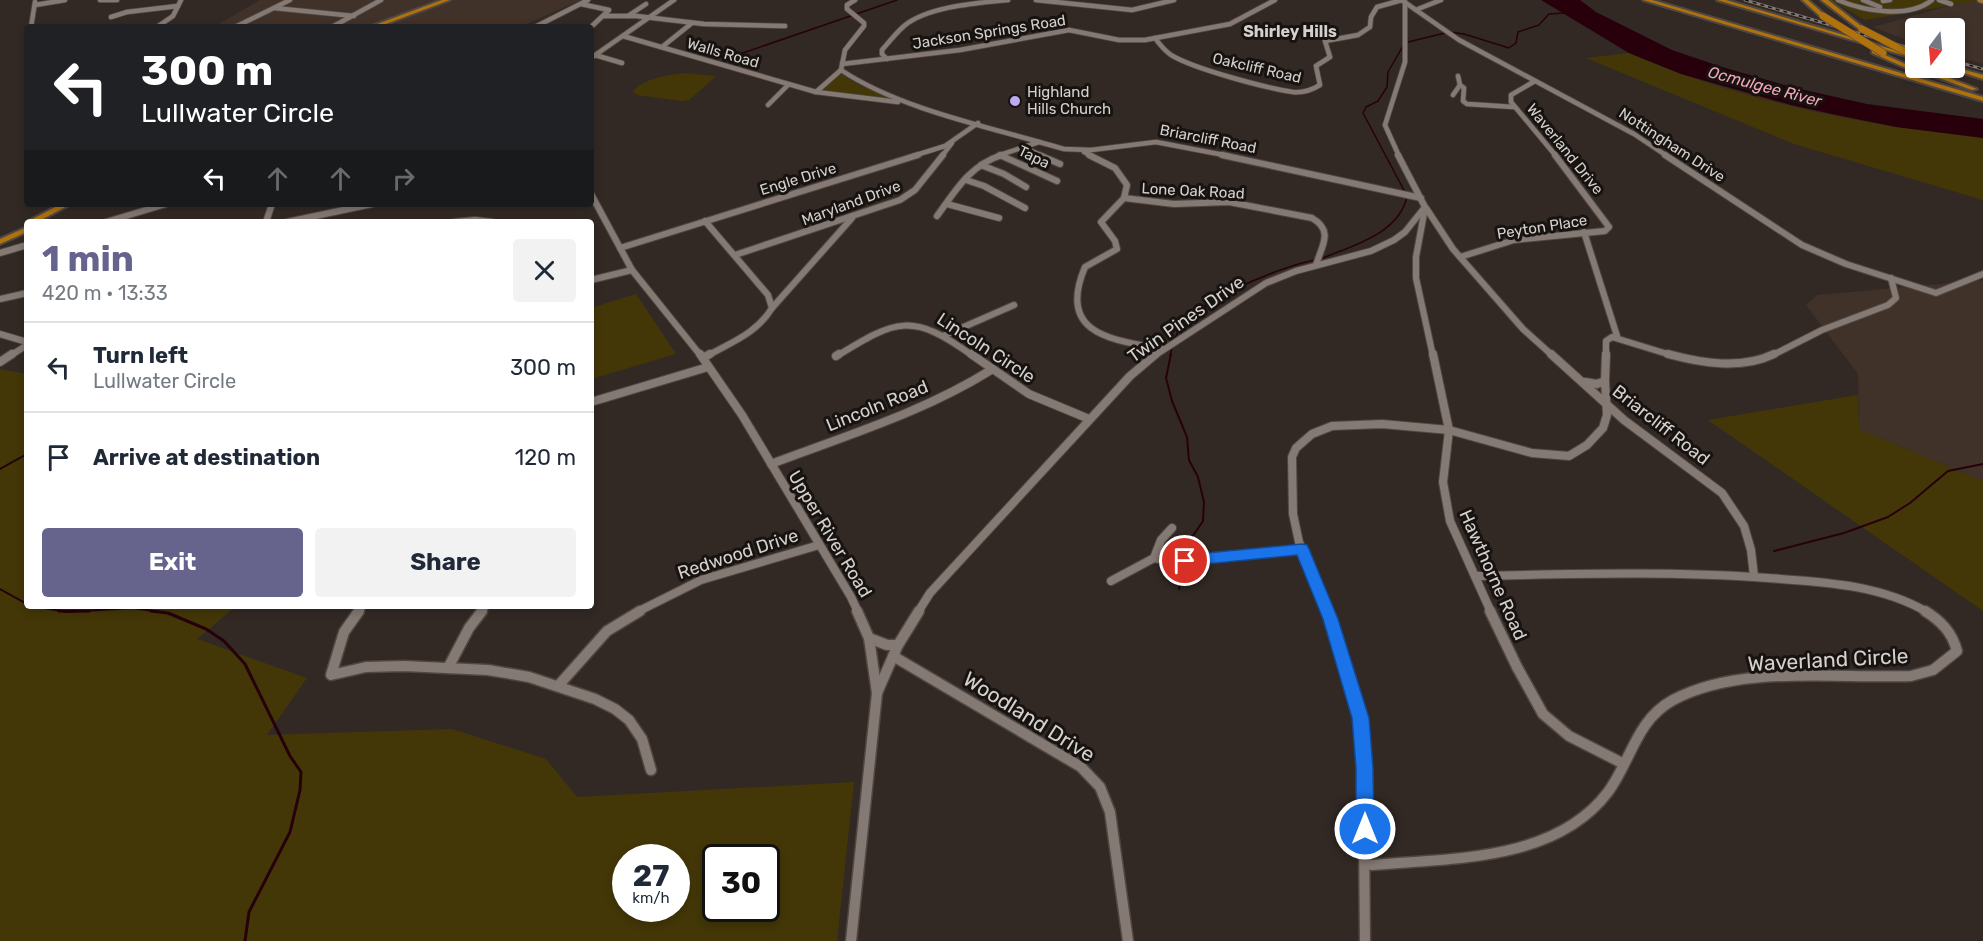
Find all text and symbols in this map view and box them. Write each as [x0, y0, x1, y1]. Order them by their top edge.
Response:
street label: Jackson Springs Road [911, 11, 1067, 53]
north arrow [1905, 18, 1965, 78]
map controls [1905, 18, 1965, 78]
district label: Shirley Hills [1243, 22, 1337, 41]
street label: Walls Road [685, 34, 761, 72]
text: 300 m [141, 46, 273, 96]
icon: left [42, 48, 120, 126]
street label: Oakcliff Road [1211, 49, 1303, 87]
water label: Ocmulgee River [1706, 62, 1825, 111]
place label: Highland Hills Church [1027, 83, 1111, 118]
marker: Highland Hills Church [1008, 94, 1022, 108]
text: Lullwater Circle [141, 97, 334, 129]
street label: Waverland Drive [1523, 100, 1607, 198]
street label: Nottingham Drive [1616, 104, 1728, 186]
street label: Briarcliff Road [1158, 121, 1258, 157]
street label: Tapa [1015, 142, 1053, 172]
street label: Engle Drive [758, 159, 838, 199]
icon: left [198, 162, 231, 195]
icon: ahead [261, 162, 294, 195]
icon: ahead [324, 162, 357, 195]
icon: right [387, 162, 420, 195]
street label: Maryland Drive [799, 177, 903, 229]
street label: Lone Oak Road [1141, 179, 1245, 203]
street label: Peyton Place [1495, 211, 1589, 243]
text: 1 min [42, 237, 134, 280]
button: close [513, 239, 576, 302]
street label: Twin Pines Drive [1124, 271, 1248, 367]
text: 420 m · 13:33 [42, 281, 168, 305]
street label: Lincoln Circle [933, 308, 1039, 388]
text: Turn left [93, 342, 188, 369]
icon: left [42, 351, 75, 384]
text: 300 m [510, 354, 576, 381]
text: Lullwater Circle [93, 369, 236, 393]
street label: Lincoln Road [823, 376, 931, 436]
street label: Briarcliff Road [1608, 380, 1714, 470]
icon: arrive [42, 441, 75, 474]
text: Arrive at destination [93, 444, 320, 471]
text: 120 m [515, 444, 576, 471]
street label: Upper River Road [783, 466, 877, 602]
street label: Hawthorne Road [1454, 506, 1532, 644]
street label: Redwood Drive [675, 524, 801, 584]
button: Exit [42, 528, 303, 597]
button: Share [315, 528, 576, 597]
pin [1159, 535, 1210, 586]
icon: arrive [1168, 544, 1201, 577]
street label: Waverland Circle [1747, 643, 1909, 676]
street label: Woodland Drive [959, 666, 1100, 767]
position arrow [1333, 797, 1397, 861]
speed limit sign: 30 [702, 844, 780, 922]
text: 27 [633, 858, 669, 894]
text: km/h [632, 889, 670, 907]

